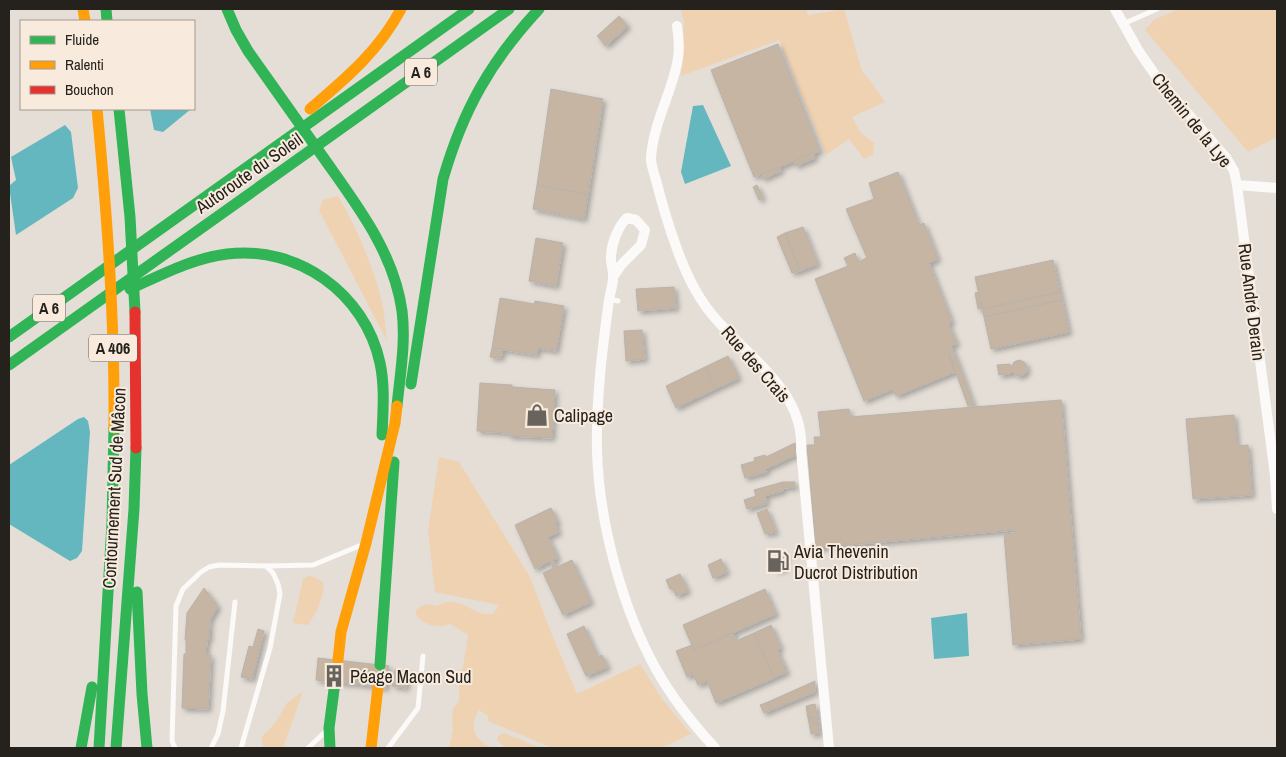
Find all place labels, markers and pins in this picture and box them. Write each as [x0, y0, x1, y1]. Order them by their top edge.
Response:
shop icon: Calipage [524, 402, 550, 428]
place label: Calipage [554, 403, 613, 428]
place label: Avia Thevenin Ducrot Distribution [793, 539, 918, 585]
fuel station icon: Avia Thevenin Ducrot Distribution [765, 548, 791, 574]
building icon: Péage Macon Sud [321, 663, 347, 689]
place label: Péage Macon Sud [350, 664, 471, 689]

